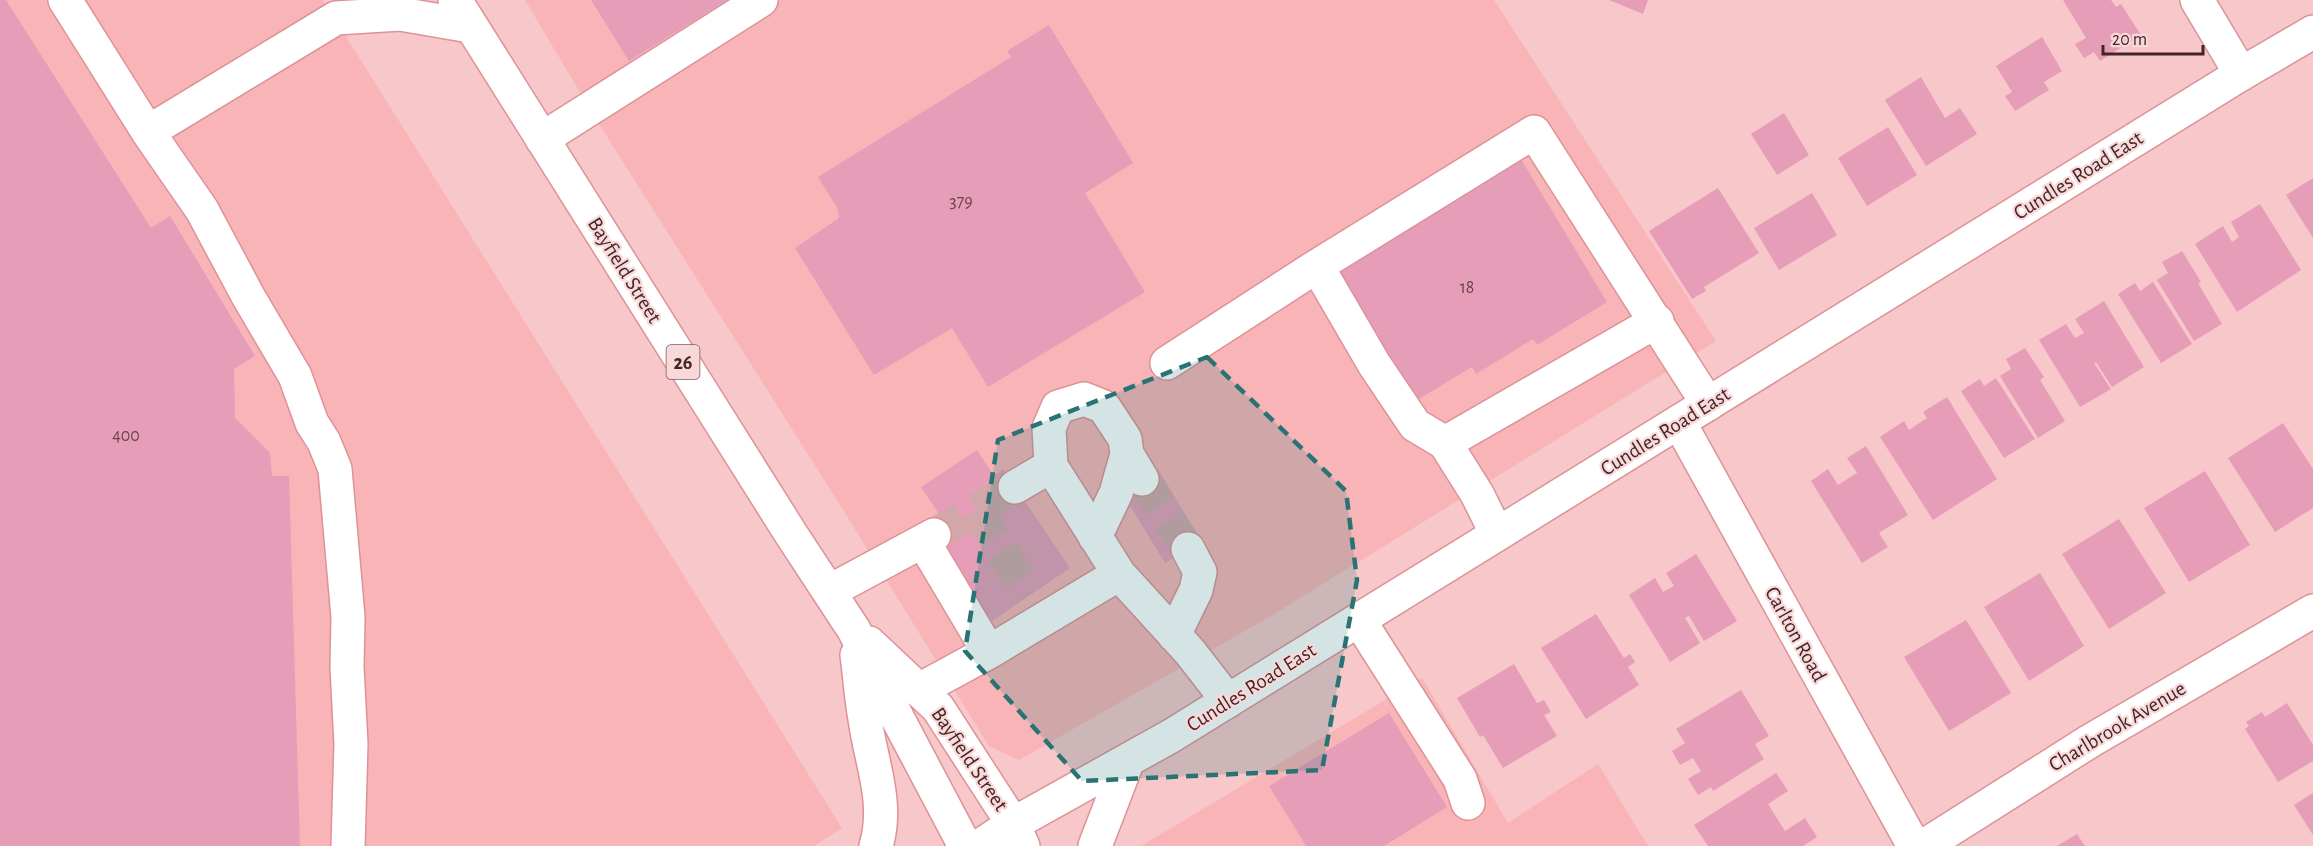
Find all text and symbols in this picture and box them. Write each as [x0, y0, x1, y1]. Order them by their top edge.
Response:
scale bar [2103, 18, 2204, 56]
text: 20 m [2112, 31, 2147, 49]
street label: Cundles Road East [2010, 127, 2147, 224]
house number: 379 [949, 193, 973, 211]
street label: Bayfield Street [584, 214, 665, 327]
house number: 18 [1460, 279, 1474, 297]
road number: 26 [666, 345, 700, 379]
street label: Cundles Road East [1597, 383, 1734, 480]
house number: 400 [112, 427, 140, 445]
street label: Carlton Road [1761, 583, 1830, 685]
street label: Cundles Road East [1183, 639, 1320, 736]
street label: Charlbrook Avenue [2045, 677, 2189, 775]
street label: Bayfield Street [927, 704, 1012, 815]

